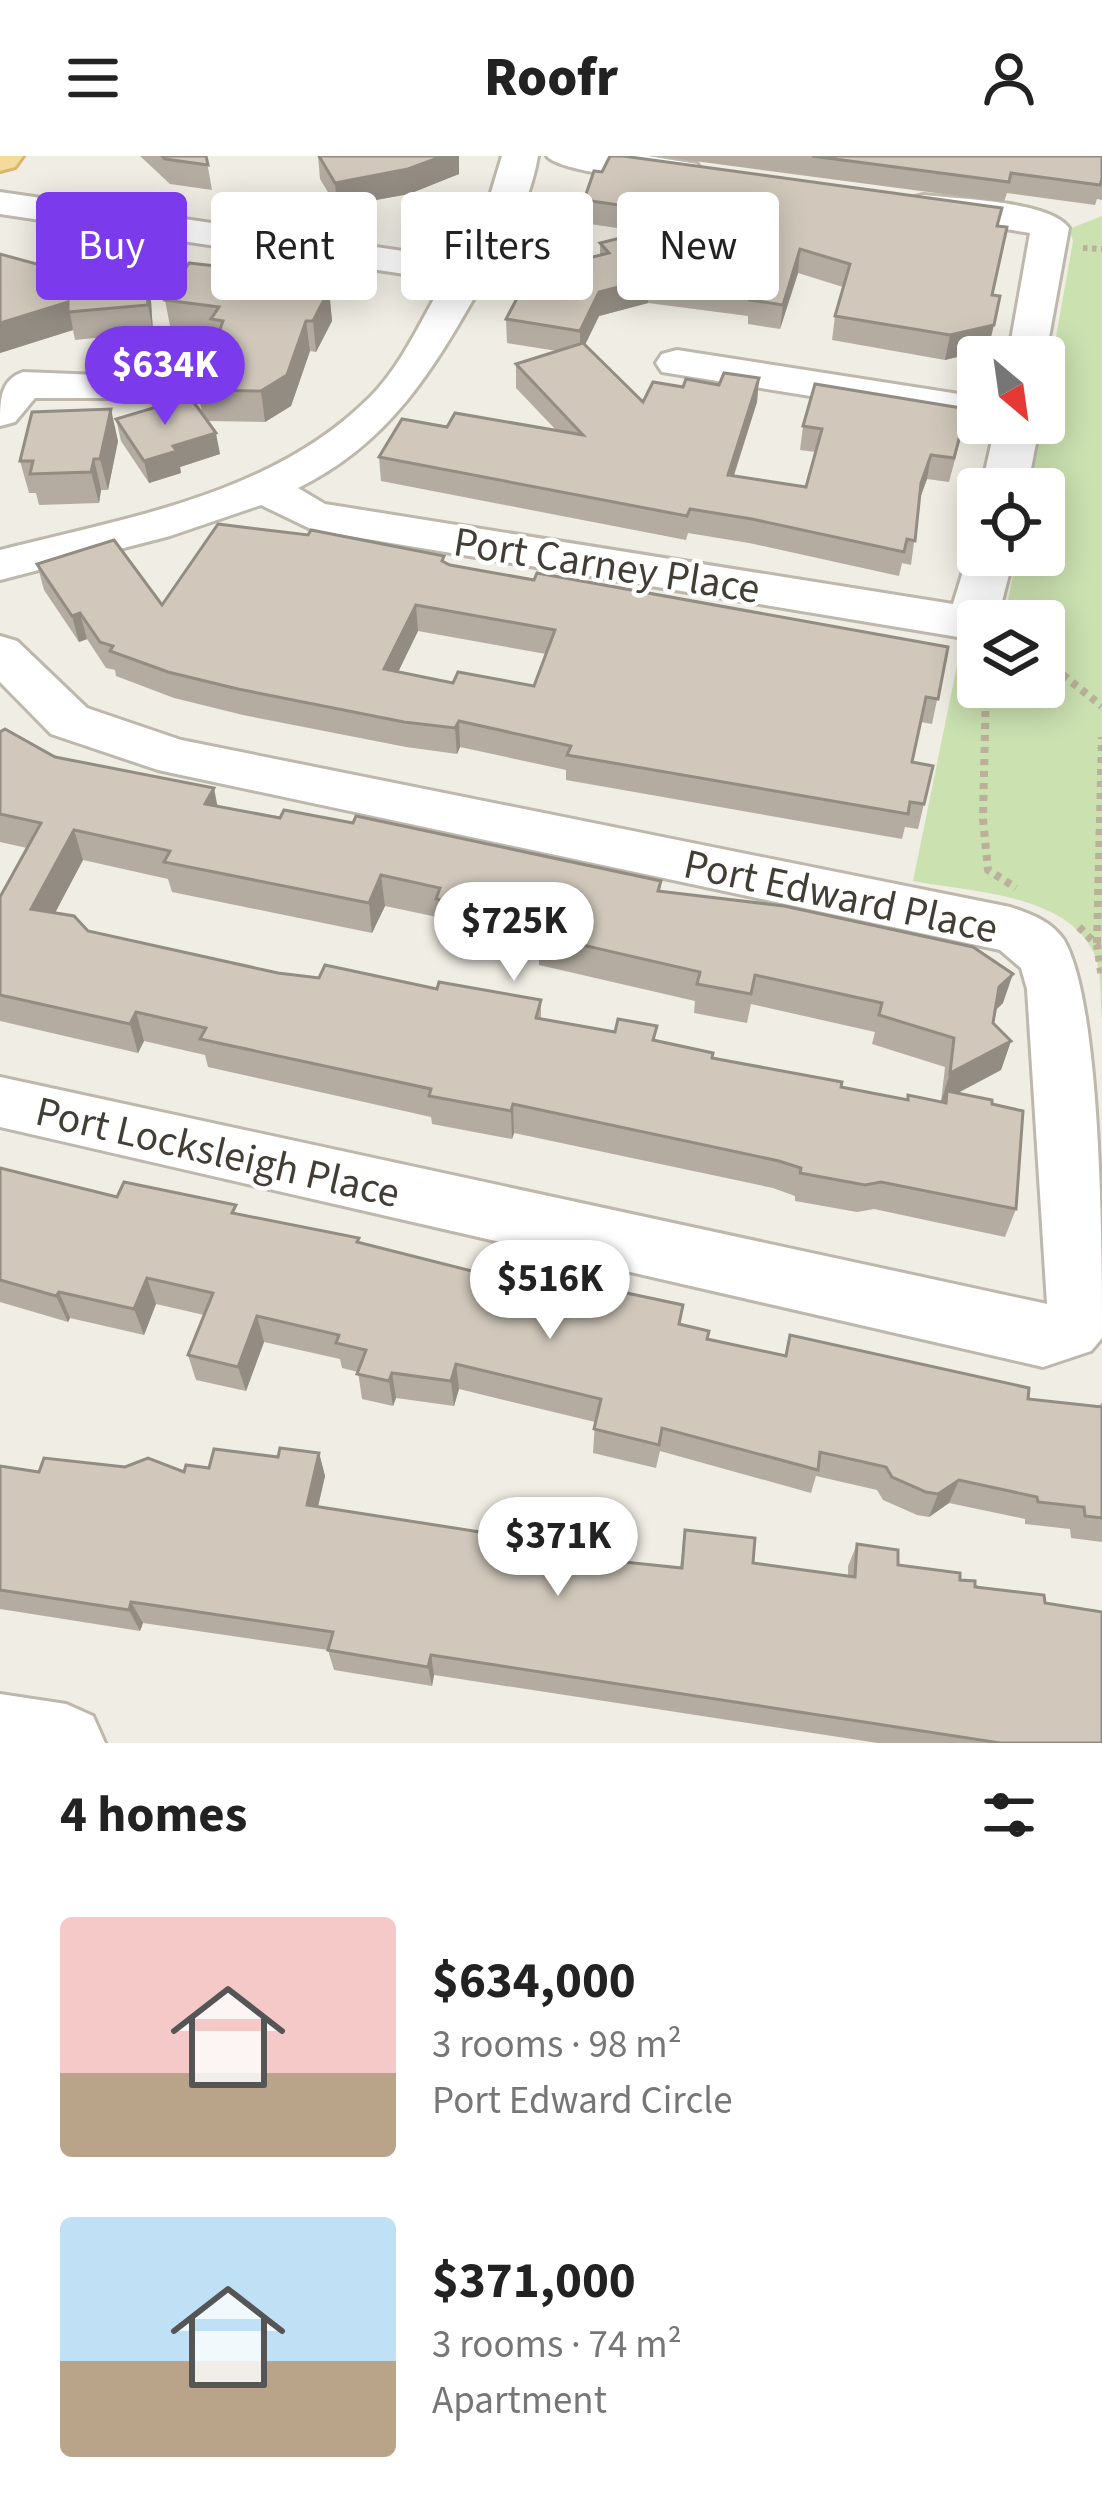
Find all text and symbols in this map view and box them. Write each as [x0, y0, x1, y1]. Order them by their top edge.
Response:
text: Roofr [484, 40, 618, 117]
icon: menu [60, 45, 126, 111]
icon: person [976, 45, 1042, 111]
chip: Buy [36, 192, 187, 300]
chip: Rent [211, 192, 377, 300]
chip: Filters [401, 192, 593, 300]
chip: New [617, 192, 779, 300]
pin: $634K [81, 326, 249, 428]
north arrow [957, 336, 1065, 444]
map controls [957, 336, 1065, 708]
text: $634K [112, 337, 218, 393]
button: locate [957, 468, 1065, 576]
street label: Port Carney Place [449, 512, 764, 620]
button: layers [957, 600, 1065, 708]
street label: Port Edward Place [678, 834, 1003, 959]
pin: $725K [430, 882, 598, 984]
text: $725K [461, 893, 567, 949]
street label: Port Locksleigh Place [30, 1082, 406, 1224]
pin: $516K [466, 1240, 634, 1342]
text: $516K [497, 1251, 603, 1307]
pin: $371K [474, 1497, 642, 1599]
text: $371K [505, 1508, 611, 1564]
text: 4 homes [60, 1779, 247, 1851]
icon: filters [976, 1782, 1042, 1848]
text: $634,000 [432, 1945, 636, 2017]
icon: home [156, 1965, 300, 2109]
text: 3 rooms · 98 m² [432, 2017, 682, 2073]
text: Port Edward Circle [432, 2073, 733, 2129]
text: $371,000 [432, 2245, 636, 2317]
icon: home [156, 2265, 300, 2409]
text: 3 rooms · 74 m² [432, 2317, 682, 2373]
text: Apartment [432, 2373, 607, 2429]

